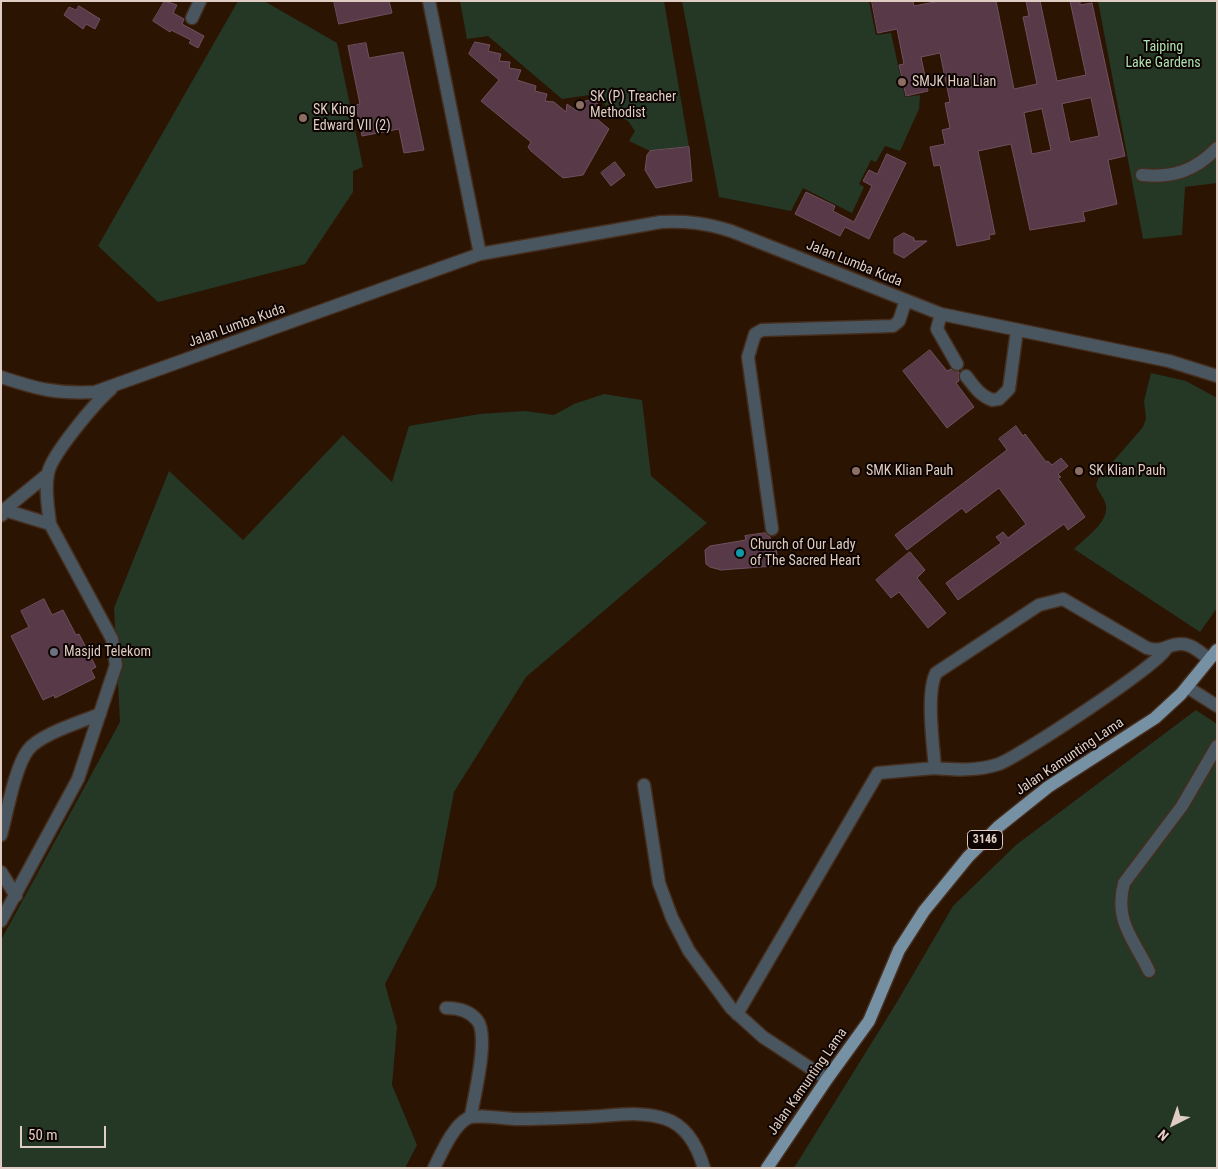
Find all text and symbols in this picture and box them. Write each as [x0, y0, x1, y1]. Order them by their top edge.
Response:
park label: Taiping Lake Gardens [1125, 39, 1201, 72]
place label: SMJK Hua Lian [912, 74, 996, 90]
marker: SMJK Hua Lian [896, 76, 908, 88]
place label: SK (P) Treacher Methodist [590, 89, 676, 121]
marker: SK (P) Treacher Methodist [574, 99, 586, 111]
place label: SK King Edward VII (2) [313, 102, 391, 134]
marker: SK King Edward VII (2) [297, 112, 309, 124]
street label: Jalan Lumba Kuda [804, 237, 904, 291]
street label: Jalan Lumba Kuda [186, 301, 288, 351]
place label: SMK Klian Pauh [866, 463, 953, 479]
place label: SK Klian Pauh [1089, 463, 1166, 479]
marker: SMK Klian Pauh [850, 465, 862, 477]
marker: SK Klian Pauh [1073, 465, 1085, 477]
place label: Church of Our Lady of The Sacred Heart [750, 537, 860, 570]
marker: Church of Our Lady of The Sacred Heart [734, 547, 746, 559]
place label: Masjid Telekom [64, 644, 151, 660]
marker: Masjid Telekom [48, 646, 60, 658]
street label: Jalan Kamunting Lama [1013, 715, 1127, 799]
road number: 3146 [968, 830, 1002, 850]
street label: Jalan Kamunting Lama [765, 1025, 851, 1139]
north arrow [1148, 1099, 1198, 1149]
scale bar [22, 1116, 109, 1148]
text: 50 m [28, 1126, 58, 1144]
text: N [1155, 1126, 1172, 1144]

